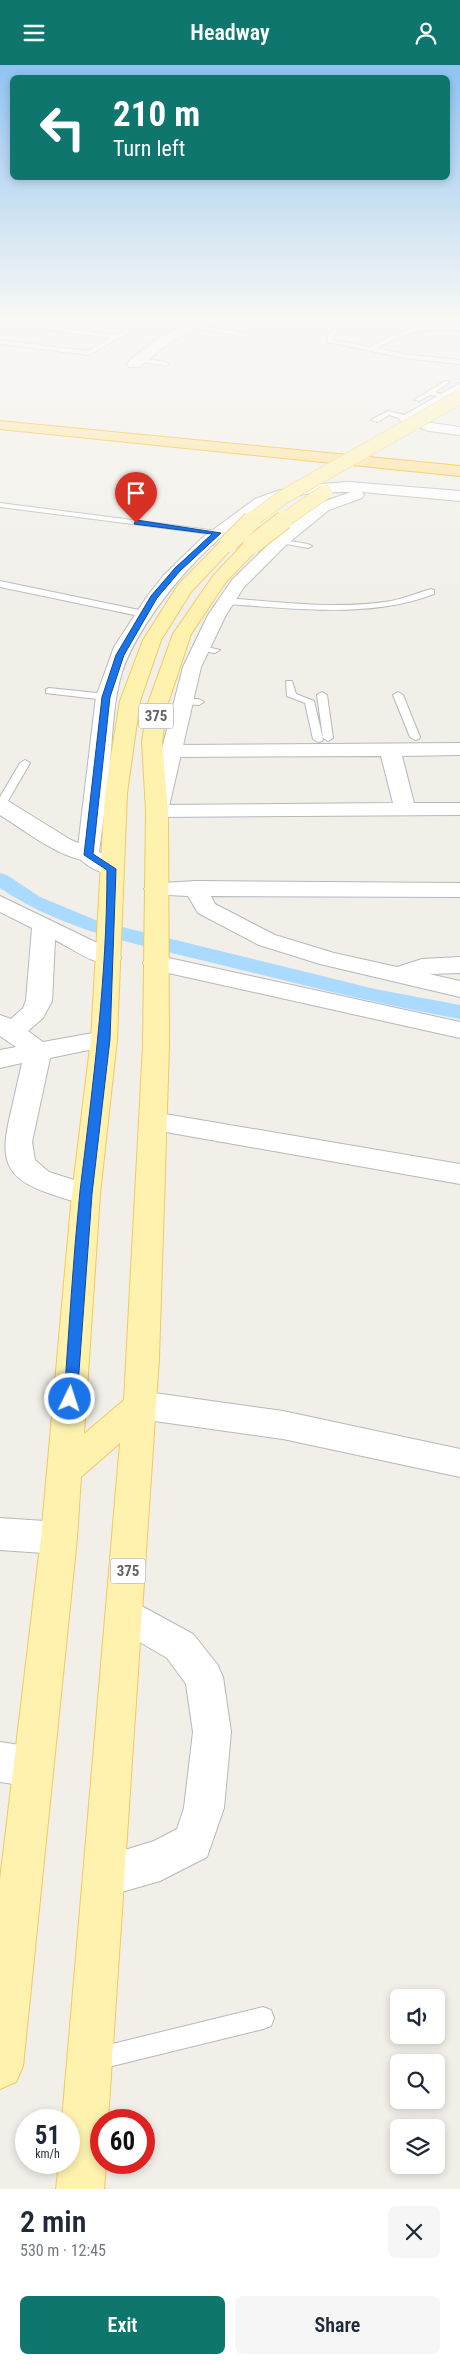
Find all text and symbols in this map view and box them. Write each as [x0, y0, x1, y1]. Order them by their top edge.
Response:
icon: menu [20, 19, 48, 47]
icon: person [412, 19, 440, 47]
text: Headway [190, 20, 270, 45]
text: 210 m [113, 94, 200, 135]
icon: left [30, 95, 95, 160]
text: Turn left [113, 136, 185, 161]
pin [115, 472, 157, 523]
icon: arrive [122, 479, 150, 507]
road number: 375 [138, 703, 174, 729]
position arrow [43, 1372, 95, 1424]
road number: 375 [110, 1559, 146, 1583]
map controls [390, 1989, 445, 2174]
button: sound [390, 1989, 445, 2044]
button: search [390, 2054, 445, 2109]
speed limit sign: 60 [90, 2109, 155, 2174]
button: layers [390, 2119, 445, 2174]
text: 51 [35, 2121, 60, 2150]
text: km/h [35, 2147, 60, 2161]
text: 2 min [20, 2204, 86, 2239]
button: close [388, 2206, 440, 2258]
text: 530 m · 12:45 [20, 2241, 106, 2260]
button: Exit [20, 2296, 225, 2354]
button: Share [235, 2296, 440, 2354]

